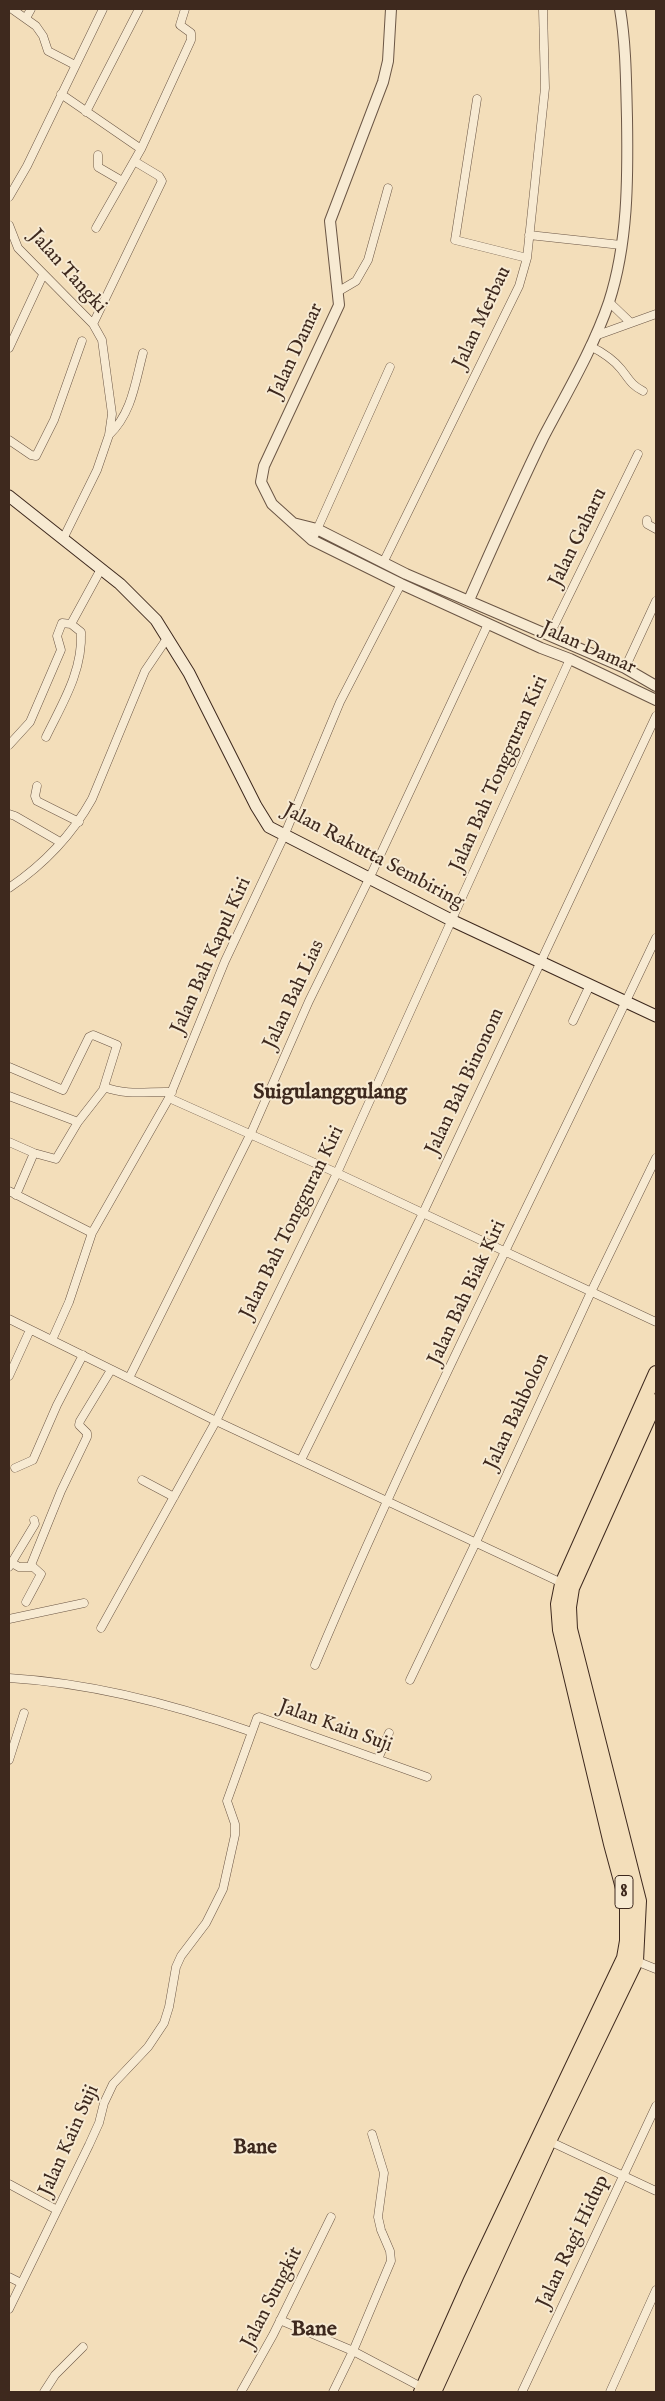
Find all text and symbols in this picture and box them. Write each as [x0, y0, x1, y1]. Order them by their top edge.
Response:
street label: Jalan Tangki [23, 225, 111, 319]
street label: Jalan Merbau [449, 263, 517, 373]
street label: Jalan Damar [265, 300, 329, 402]
street label: Jalan Gaharu [545, 485, 613, 591]
street label: Jalan Damar [537, 617, 639, 681]
street label: Jalan Bah Tongguran Kiri [446, 672, 554, 876]
street label: Jalan Rakutta Sembiring [278, 799, 468, 915]
street label: Jalan Bah Kapul Kiri [167, 874, 257, 1038]
street label: Jalan Bah Lias [259, 937, 331, 1053]
street label: Jalan Bah Binonom [421, 1005, 511, 1159]
district label: Suigulanggulang [253, 1080, 407, 1106]
street label: Jalan Bah Tongguran Kiri [236, 1122, 350, 1324]
street label: Jalan Bah Biak Kiri [424, 1217, 512, 1369]
street label: Jalan Bahbolon [480, 1350, 556, 1474]
street label: Jalan Kain Suji [275, 1695, 395, 1759]
road number: 8 [615, 1875, 633, 1908]
street label: Jalan Kain Suji [35, 2081, 105, 2201]
district label: Bane [233, 2136, 277, 2162]
street label: Jalan Ragi Hidup [533, 2172, 615, 2312]
street label: Jalan Sungkit [237, 2243, 309, 2353]
district label: Bane [291, 2317, 337, 2343]

